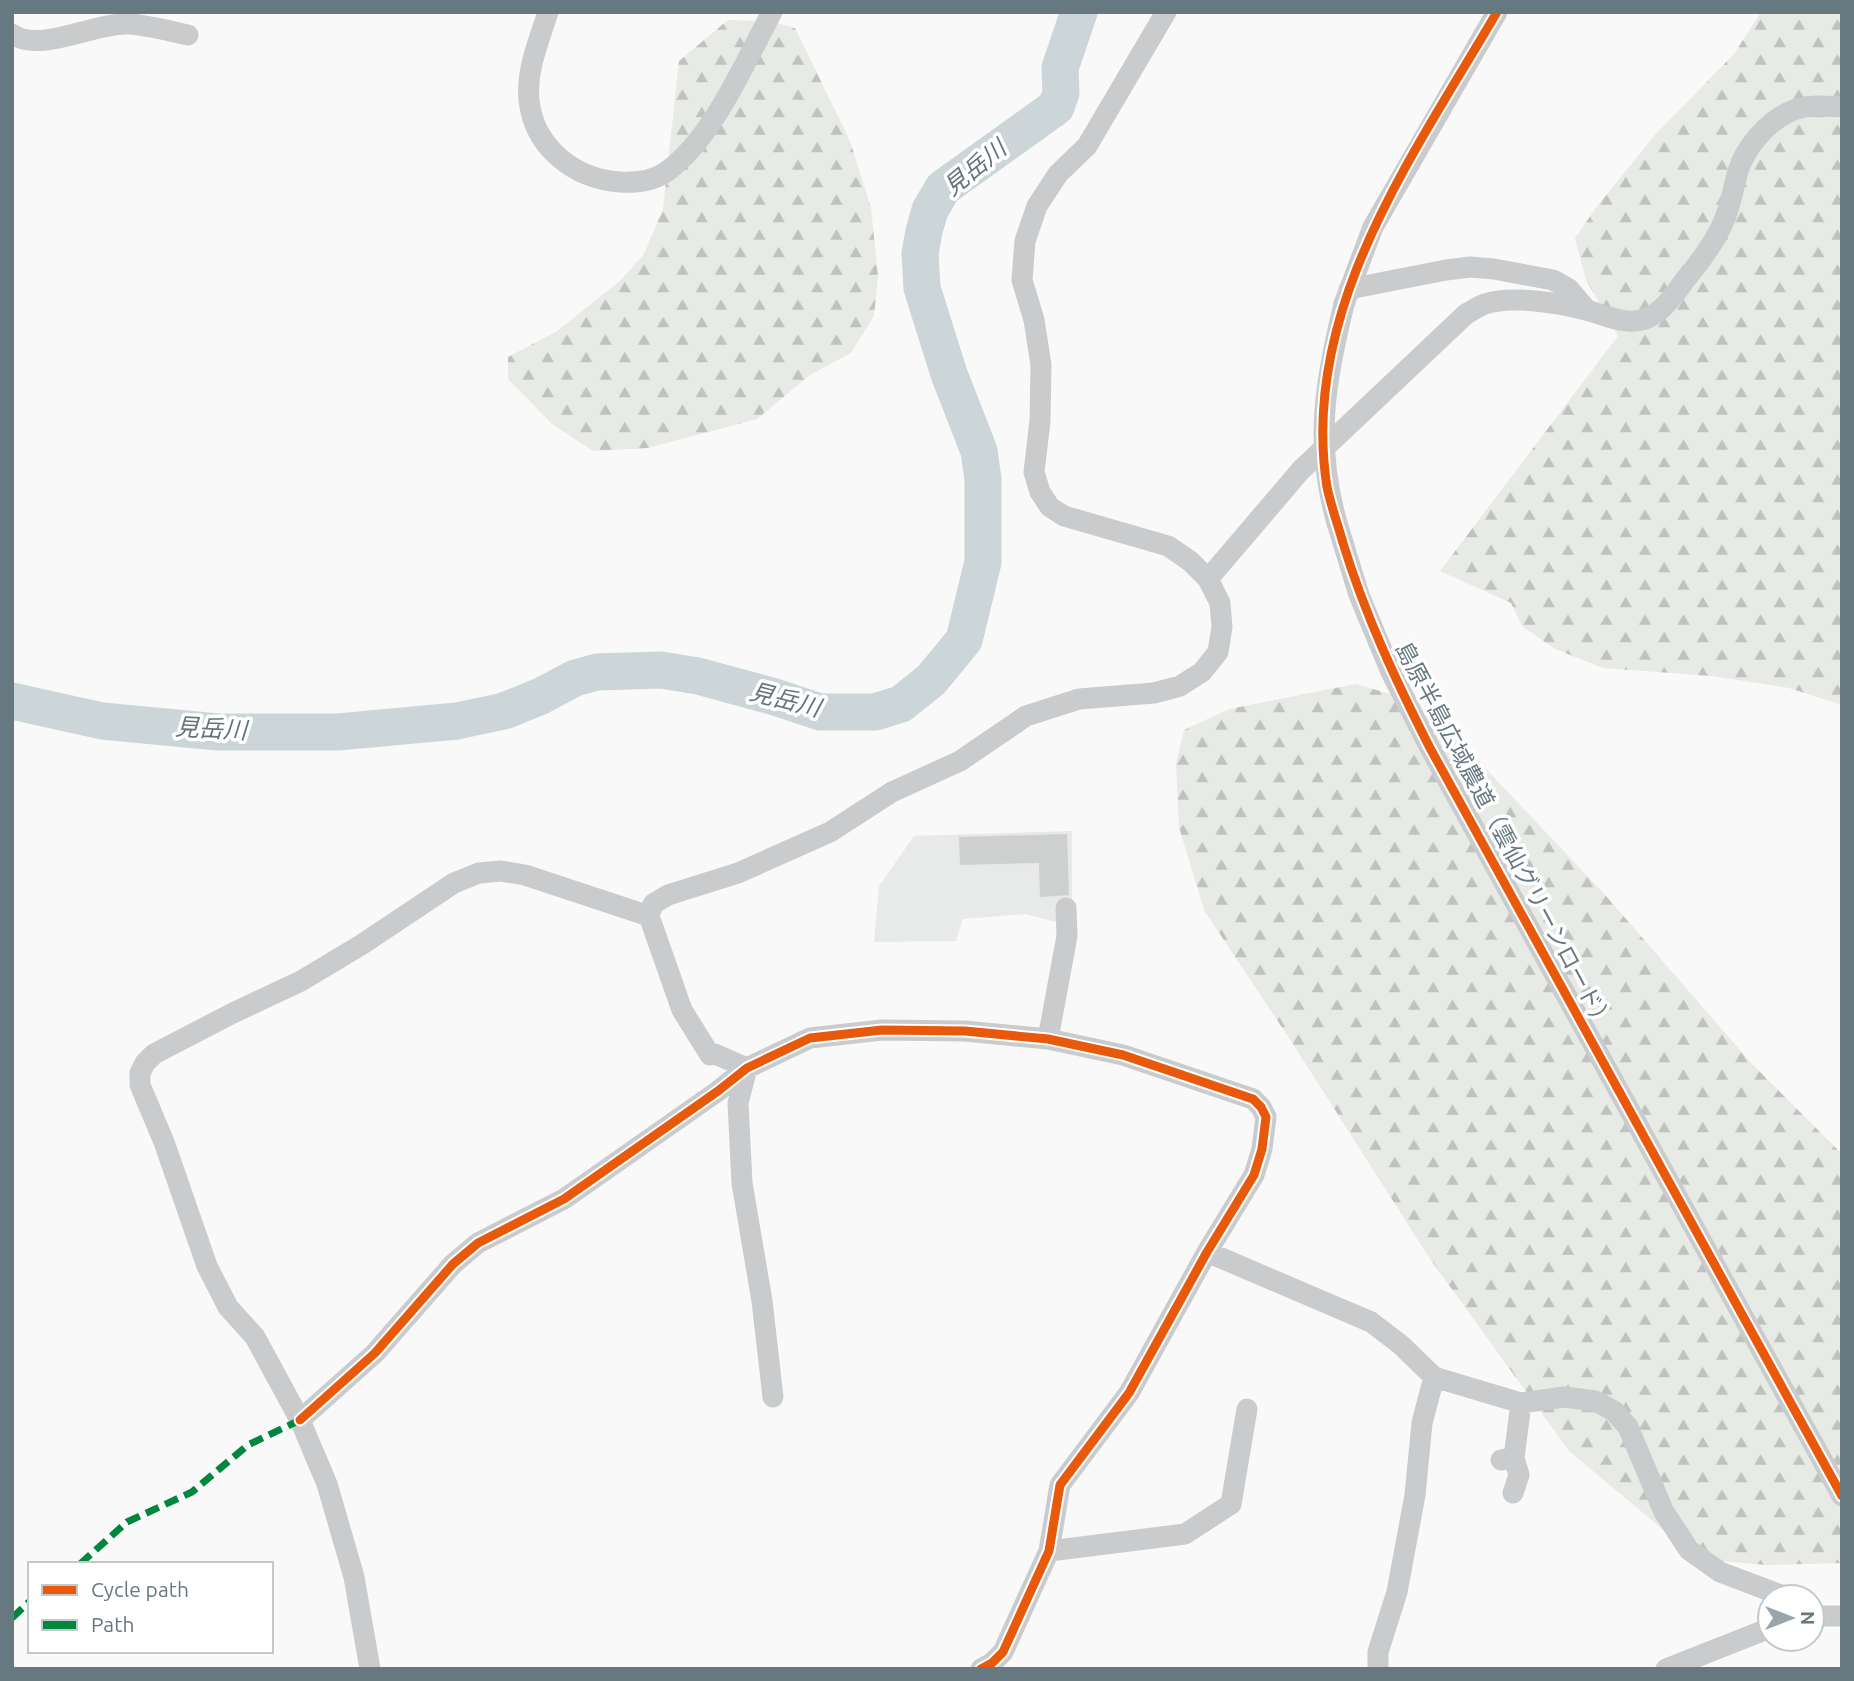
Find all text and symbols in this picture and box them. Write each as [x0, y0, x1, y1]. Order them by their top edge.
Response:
water label: 見岳川 [938, 133, 1013, 201]
street label: 島原半島広域農道（雲仙グリーンロード） [1391, 637, 1618, 1034]
water label: 見岳川 [747, 678, 826, 722]
water label: 見岳川 [174, 713, 251, 744]
legend [28, 1562, 273, 1653]
text: Cycle path [91, 1577, 189, 1601]
north arrow [1756, 1583, 1826, 1653]
text: N [1797, 1611, 1819, 1625]
text: Path [91, 1612, 134, 1636]

